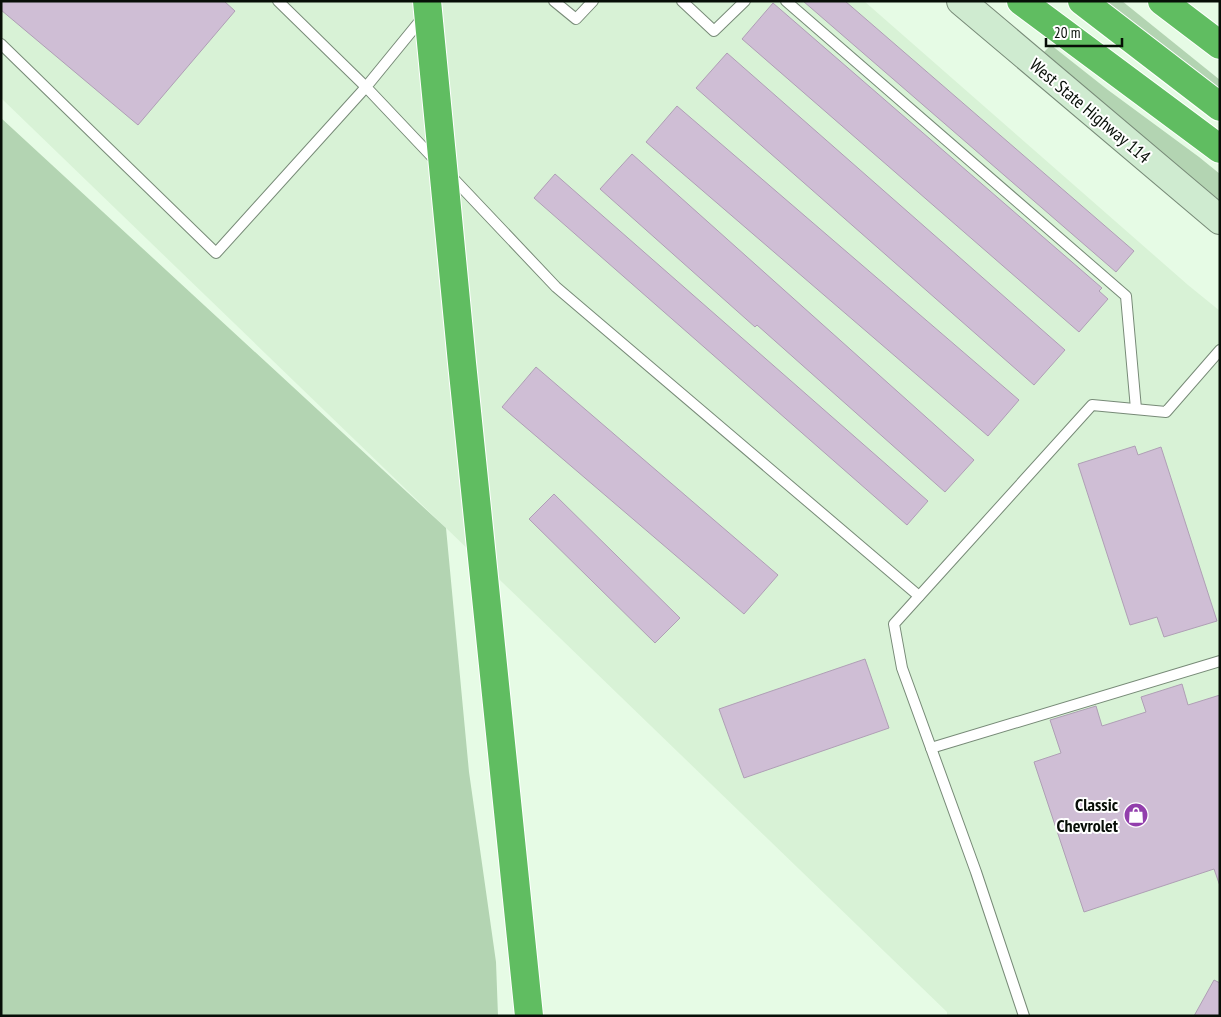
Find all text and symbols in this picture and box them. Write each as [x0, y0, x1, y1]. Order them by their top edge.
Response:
scale bar [1046, 15, 1122, 47]
text: 20 m [1054, 23, 1080, 42]
street label: West State Highway 114 [1025, 53, 1156, 168]
place label: Classic Chevrolet [1056, 793, 1119, 837]
shop icon: Classic Chevrolet [1123, 802, 1149, 828]

